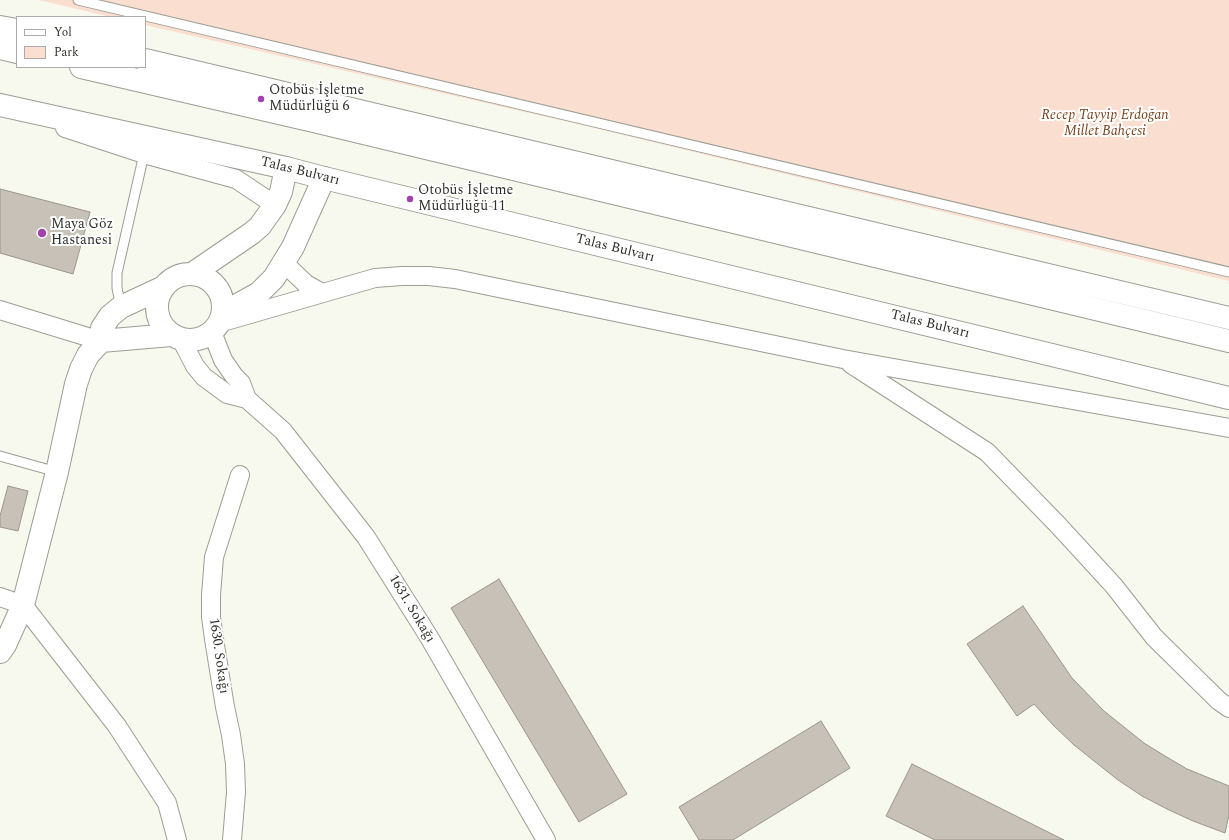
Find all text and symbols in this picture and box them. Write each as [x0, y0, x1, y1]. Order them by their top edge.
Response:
legend [16, 16, 146, 68]
text: Yol [54, 23, 72, 42]
text: Park [54, 43, 79, 62]
place label: Otobüs İşletme Müdürlüğü 6 [269, 83, 364, 116]
marker: Otobüs İşletme Müdürlüğü 6 [256, 94, 266, 104]
park label: Recep Tayyip Erdoğan Millet Bahçesi [1041, 108, 1169, 140]
street label: Talas Bulvarı [259, 154, 341, 190]
place label: Otobüs İşletme Müdürlüğü 11 [418, 183, 513, 216]
marker: Otobüs İşletme Müdürlüğü 11 [405, 194, 415, 204]
place label: Maya Göz Hastanesi [51, 217, 113, 250]
marker: Maya Göz Hastanesi [36, 227, 48, 239]
street label: Talas Bulvarı [574, 231, 656, 267]
street label: Talas Bulvarı [889, 307, 971, 343]
street label: 1631. Sokağı [384, 572, 438, 646]
street label: 1630. Sokağı [204, 617, 232, 695]

